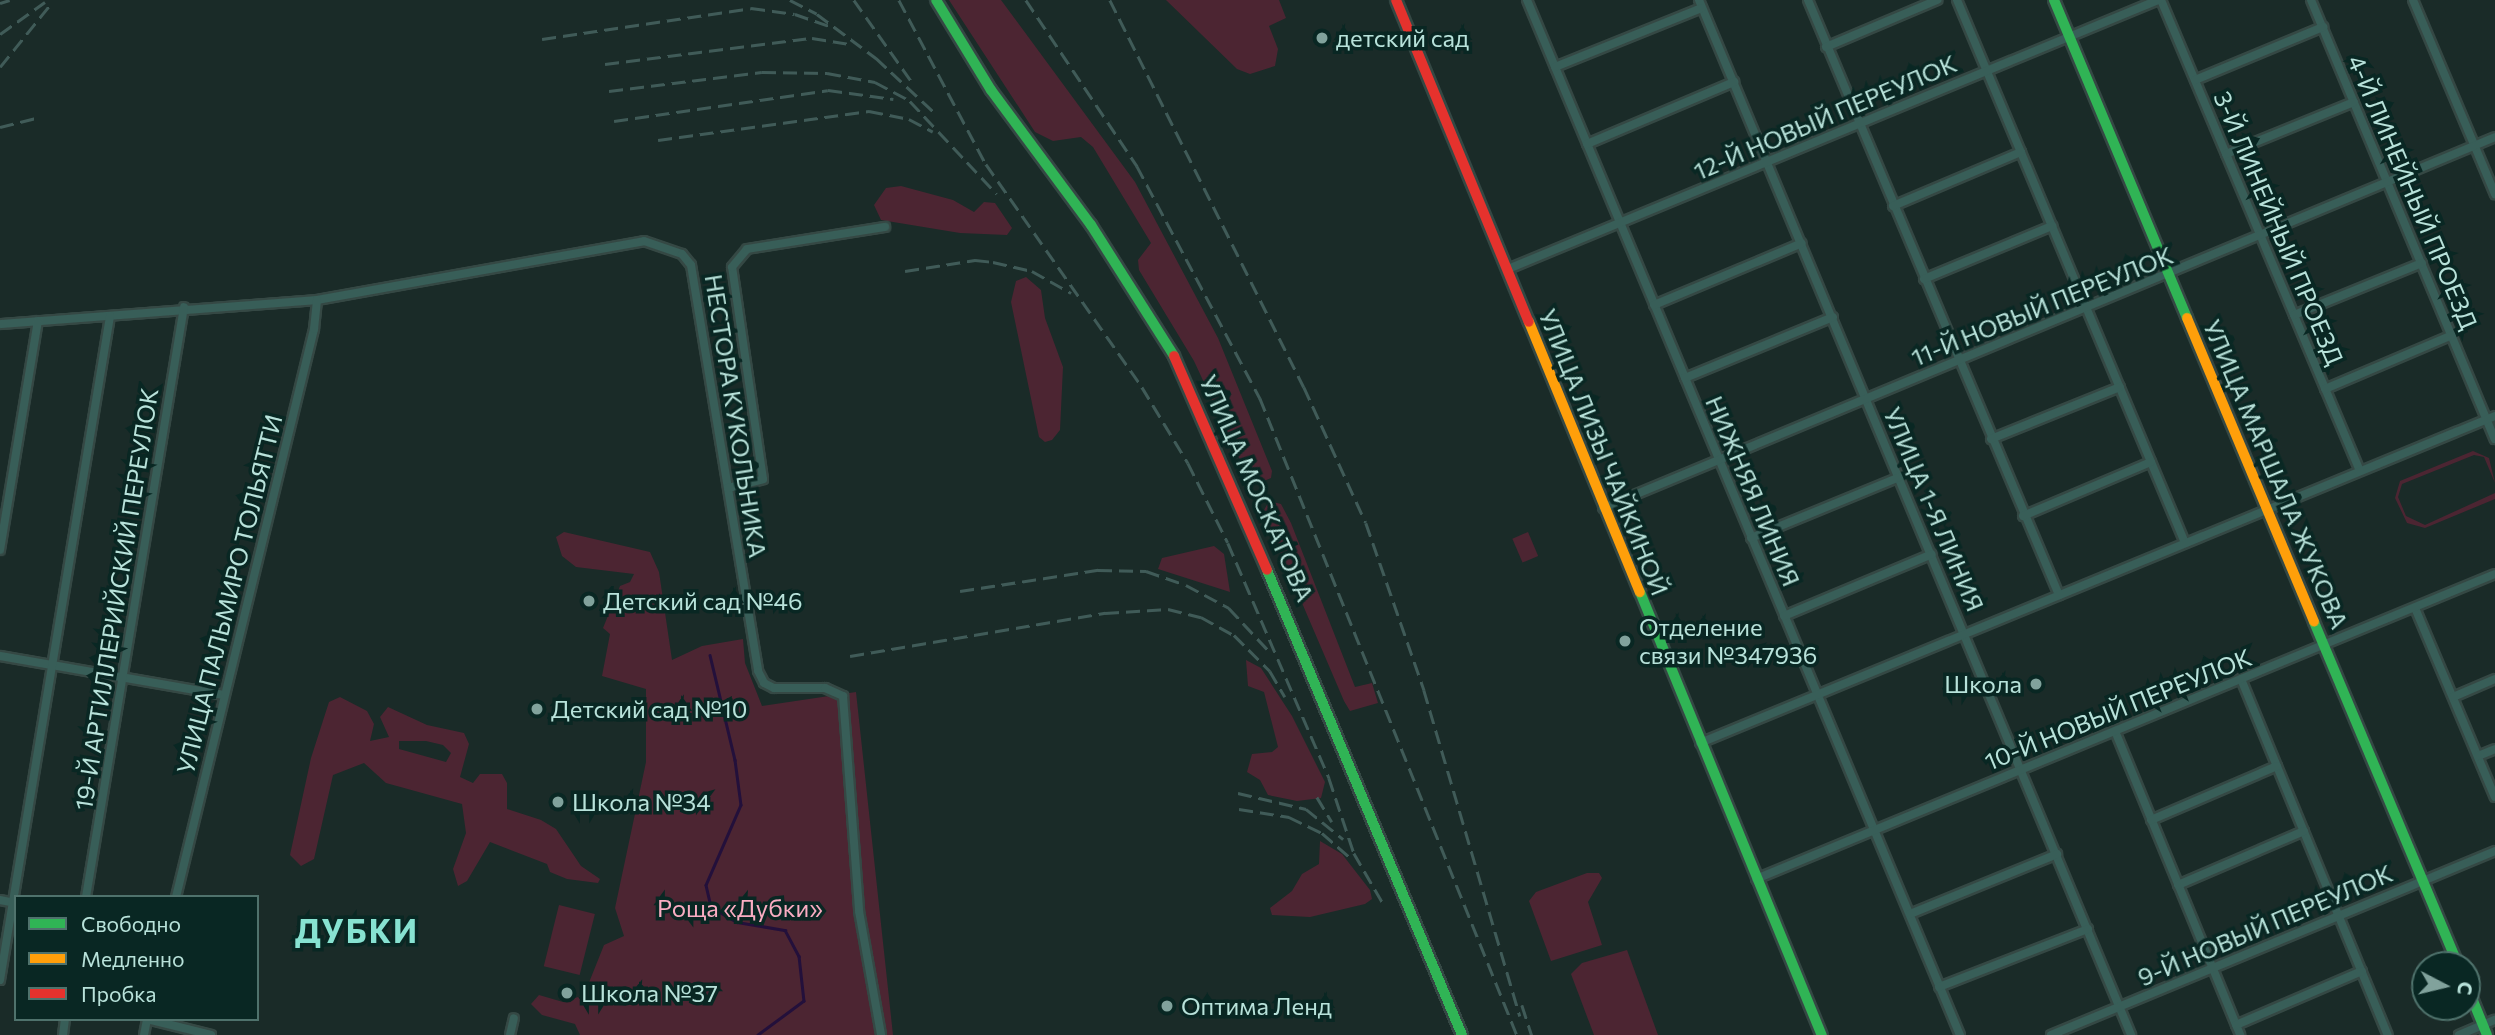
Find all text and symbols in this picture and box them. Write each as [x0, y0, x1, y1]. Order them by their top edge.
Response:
place label: детский сад [1336, 24, 1469, 52]
marker: детский сад [1314, 30, 1330, 46]
street label: 12-Й НОВЫЙ ПЕРЕУЛОК [1689, 48, 1961, 186]
street label: 4-Й ЛИНЕЙНЫЙ ПРОЕЗД [2342, 51, 2484, 333]
street label: 3-Й ЛИНЕЙНЫЙ ПРОЕЗД [2208, 87, 2350, 369]
street label: 11-Й НОВЫЙ ПЕРЕУЛОК [1907, 240, 2177, 372]
street label: НЕСТОРА КУКОЛЬНИКА [699, 272, 773, 560]
street label: УЛИЦА ЛИЗЫ ЧАЙКИНОЙ [1533, 305, 1675, 599]
street label: УЛИЦА МАРШАЛА ЖУКОВА [2198, 315, 2354, 633]
street label: УЛИЦА МОСКАТОВА [1194, 370, 1320, 606]
street label: 19-Й АРТИЛЛЕРИЙСКИЙ ПЕРЕУЛОК [68, 386, 164, 812]
street label: НИЖНЯЯ ЛИНИЯ [1700, 392, 1806, 590]
street label: УЛИЦА 1-Я ЛИНИЯ [1878, 403, 1990, 615]
street label: УЛИЦА ПАЛЬМИРО ТОЛЬЯТТИ [170, 411, 288, 777]
place label: Детский сад №46 [603, 587, 802, 615]
marker: Детский сад №46 [581, 593, 597, 609]
place label: Отделение связи №347936 [1639, 613, 1817, 669]
marker: Отделение связи №347936 [1617, 633, 1633, 649]
street label: 10-Й НОВЫЙ ПЕРЕУЛОК [1980, 642, 2256, 776]
place label: Школа [1944, 670, 2022, 698]
marker: Школа [2028, 676, 2044, 692]
place label: Детский сад №10 [551, 695, 747, 723]
marker: Детский сад №10 [529, 701, 545, 717]
place label: Школа №34 [572, 788, 711, 816]
marker: Школа №34 [550, 794, 566, 810]
street label: 9-Й НОВЫЙ ПЕРЕУЛОК [2133, 858, 2397, 992]
park label: Роща «Дубки» [657, 894, 823, 922]
legend [14, 895, 259, 1021]
text: Свободно [81, 911, 181, 936]
district label: ДУБКИ [296, 911, 418, 949]
text: Медленно [81, 946, 185, 971]
north arrow [2411, 951, 2481, 1021]
place label: Школа №37 [581, 979, 718, 1007]
text: Пробка [81, 981, 156, 1006]
text: С [2453, 981, 2478, 996]
marker: Школа №37 [559, 985, 575, 1001]
place label: Оптима Ленд [1181, 992, 1332, 1020]
marker: Оптима Ленд [1159, 998, 1175, 1014]

